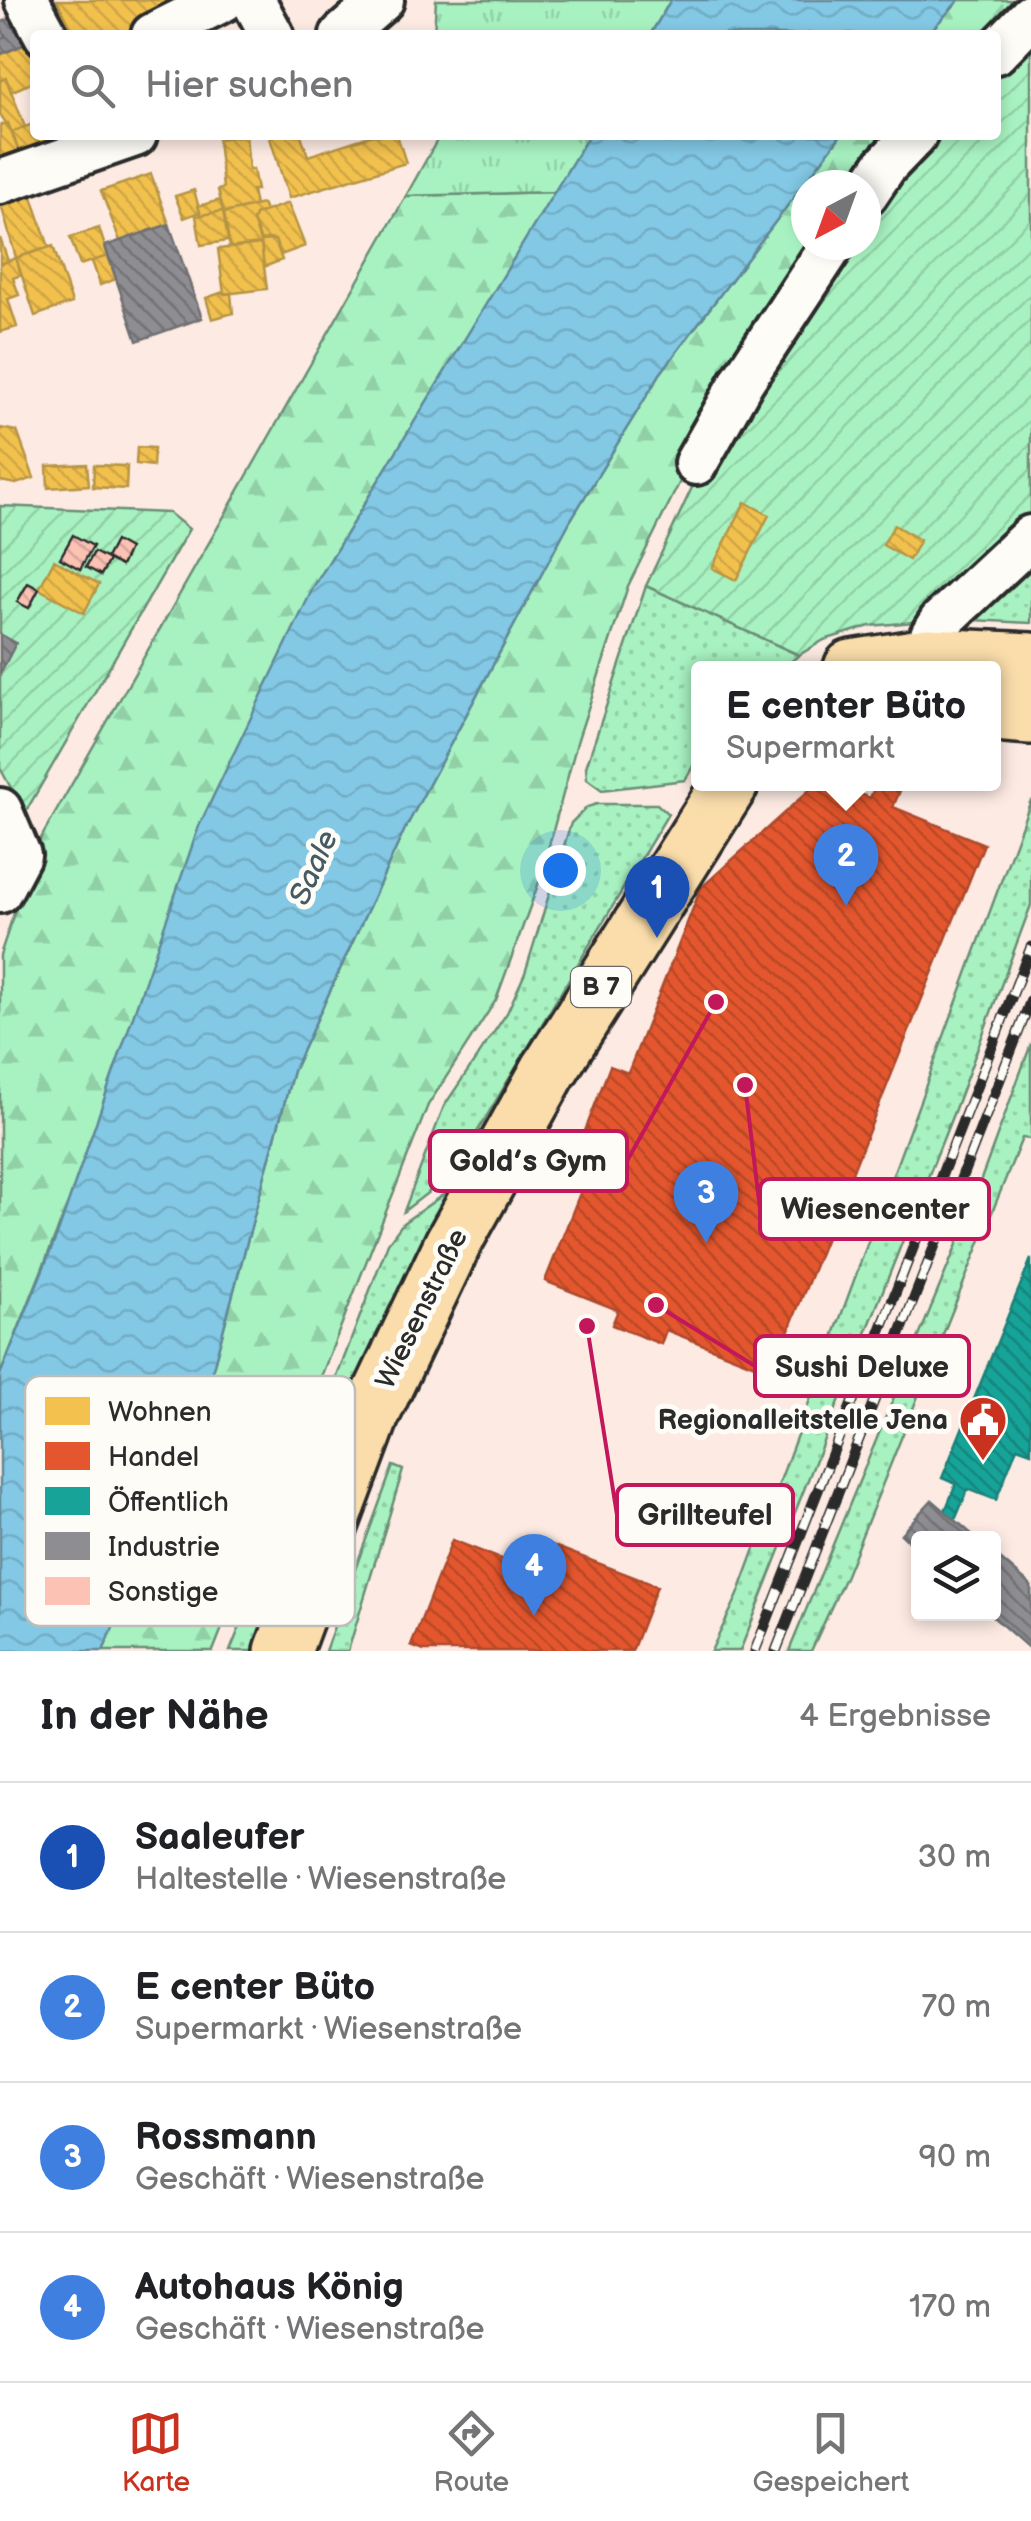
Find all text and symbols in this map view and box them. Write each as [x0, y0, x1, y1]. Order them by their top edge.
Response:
search box [30, 30, 1001, 140]
icon: search [65, 58, 120, 113]
text: Hier suchen [145, 63, 353, 108]
north arrow [791, 170, 881, 260]
popup [691, 661, 1001, 791]
text: E center Büto [726, 684, 966, 729]
text: Supermarkt [726, 729, 895, 768]
pin: 2 [814, 824, 878, 906]
water label: Saale [282, 825, 346, 911]
your location [535, 845, 586, 896]
pin: 1 [624, 856, 690, 938]
road number: B 7 [571, 967, 631, 1007]
callout: Gold’s Gym [430, 1131, 627, 1191]
text: Gold’s Gym [449, 1144, 607, 1180]
pin: 3 [674, 1160, 738, 1243]
callout: Wiesencenter [760, 1179, 989, 1239]
text: Wiesencenter [780, 1192, 971, 1228]
street label: Wiesenstraße [369, 1224, 475, 1394]
callout: Sushi Deluxe [755, 1336, 969, 1396]
text: Sushi Deluxe [775, 1350, 949, 1386]
legend [25, 1376, 355, 1626]
public building icon: Regionalleitstelle Jena [957, 1394, 1009, 1462]
text: Wohnen [108, 1396, 212, 1429]
place label: Regionalleitstelle Jena [658, 1404, 948, 1437]
text: Handel [108, 1441, 199, 1474]
text: Öffentlich [108, 1485, 229, 1519]
callout: Grillteufel [617, 1485, 793, 1545]
text: Grillteufel [637, 1498, 773, 1534]
text: Industrie [108, 1531, 220, 1564]
map controls [911, 1531, 1001, 1621]
button: layers [911, 1531, 1001, 1621]
pin: 4 [502, 1534, 566, 1616]
text: Sonstige [108, 1576, 218, 1609]
text: In der Nähe [40, 1691, 269, 1742]
text: 4 Ergebnisse [799, 1697, 991, 1736]
text: Saaleufer [135, 1815, 304, 1860]
text: 1 [66, 1838, 79, 1877]
text: 30 m [917, 1838, 991, 1877]
text: Haltestelle · Wiesenstraße [135, 1860, 506, 1899]
text: E center Büto [135, 1965, 375, 2010]
text: 2 [63, 1988, 82, 2027]
text: 70 m [921, 1988, 991, 2027]
text: Supermarkt · Wiesenstraße [135, 2010, 522, 2049]
text: Rossmann [135, 2115, 317, 2160]
text: 3 [63, 2138, 82, 2177]
text: 90 m [919, 2138, 991, 2177]
text: Geschäft · Wiesenstraße [135, 2160, 484, 2199]
text: Autohaus König [135, 2265, 404, 2310]
text: 4 [63, 2288, 82, 2327]
text: 170 m [909, 2288, 991, 2327]
text: Geschäft · Wiesenstraße [135, 2310, 484, 2349]
tab: Karte [122, 2406, 190, 2499]
tab: Route [434, 2406, 509, 2499]
tab: Gespeichert [752, 2406, 909, 2499]

